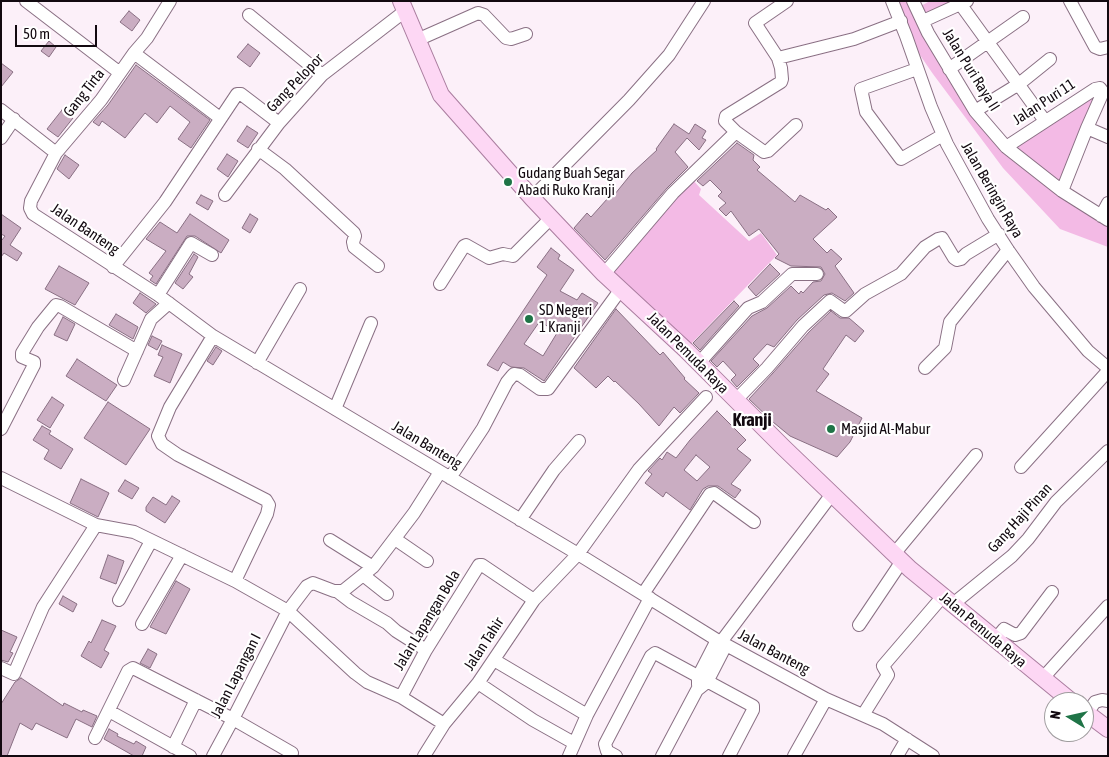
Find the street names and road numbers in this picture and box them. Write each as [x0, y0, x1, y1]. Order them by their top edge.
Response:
street label: Jalan Puri Raya II [939, 25, 1003, 115]
street label: Gang Pelopor [263, 50, 327, 116]
street label: Gang Tirta [60, 65, 108, 121]
street label: Jalan Puri 11 [1009, 75, 1079, 129]
street label: Jalan Beringin Raya [957, 139, 1027, 241]
street label: Jalan Banteng [48, 200, 122, 258]
street label: Jalan Pemuda Raya [644, 309, 732, 397]
street label: Jalan Banteng [389, 417, 465, 473]
street label: Gang Haji Pinan [984, 480, 1056, 556]
street label: Jalan Lapangan Bola [390, 567, 464, 673]
street label: Jalan Pemuda Raya [936, 588, 1030, 672]
street label: Jalan Tahir [460, 614, 508, 674]
street label: Jalan Banteng [735, 626, 813, 678]
street label: Jalan Lapangan I [207, 631, 265, 721]

